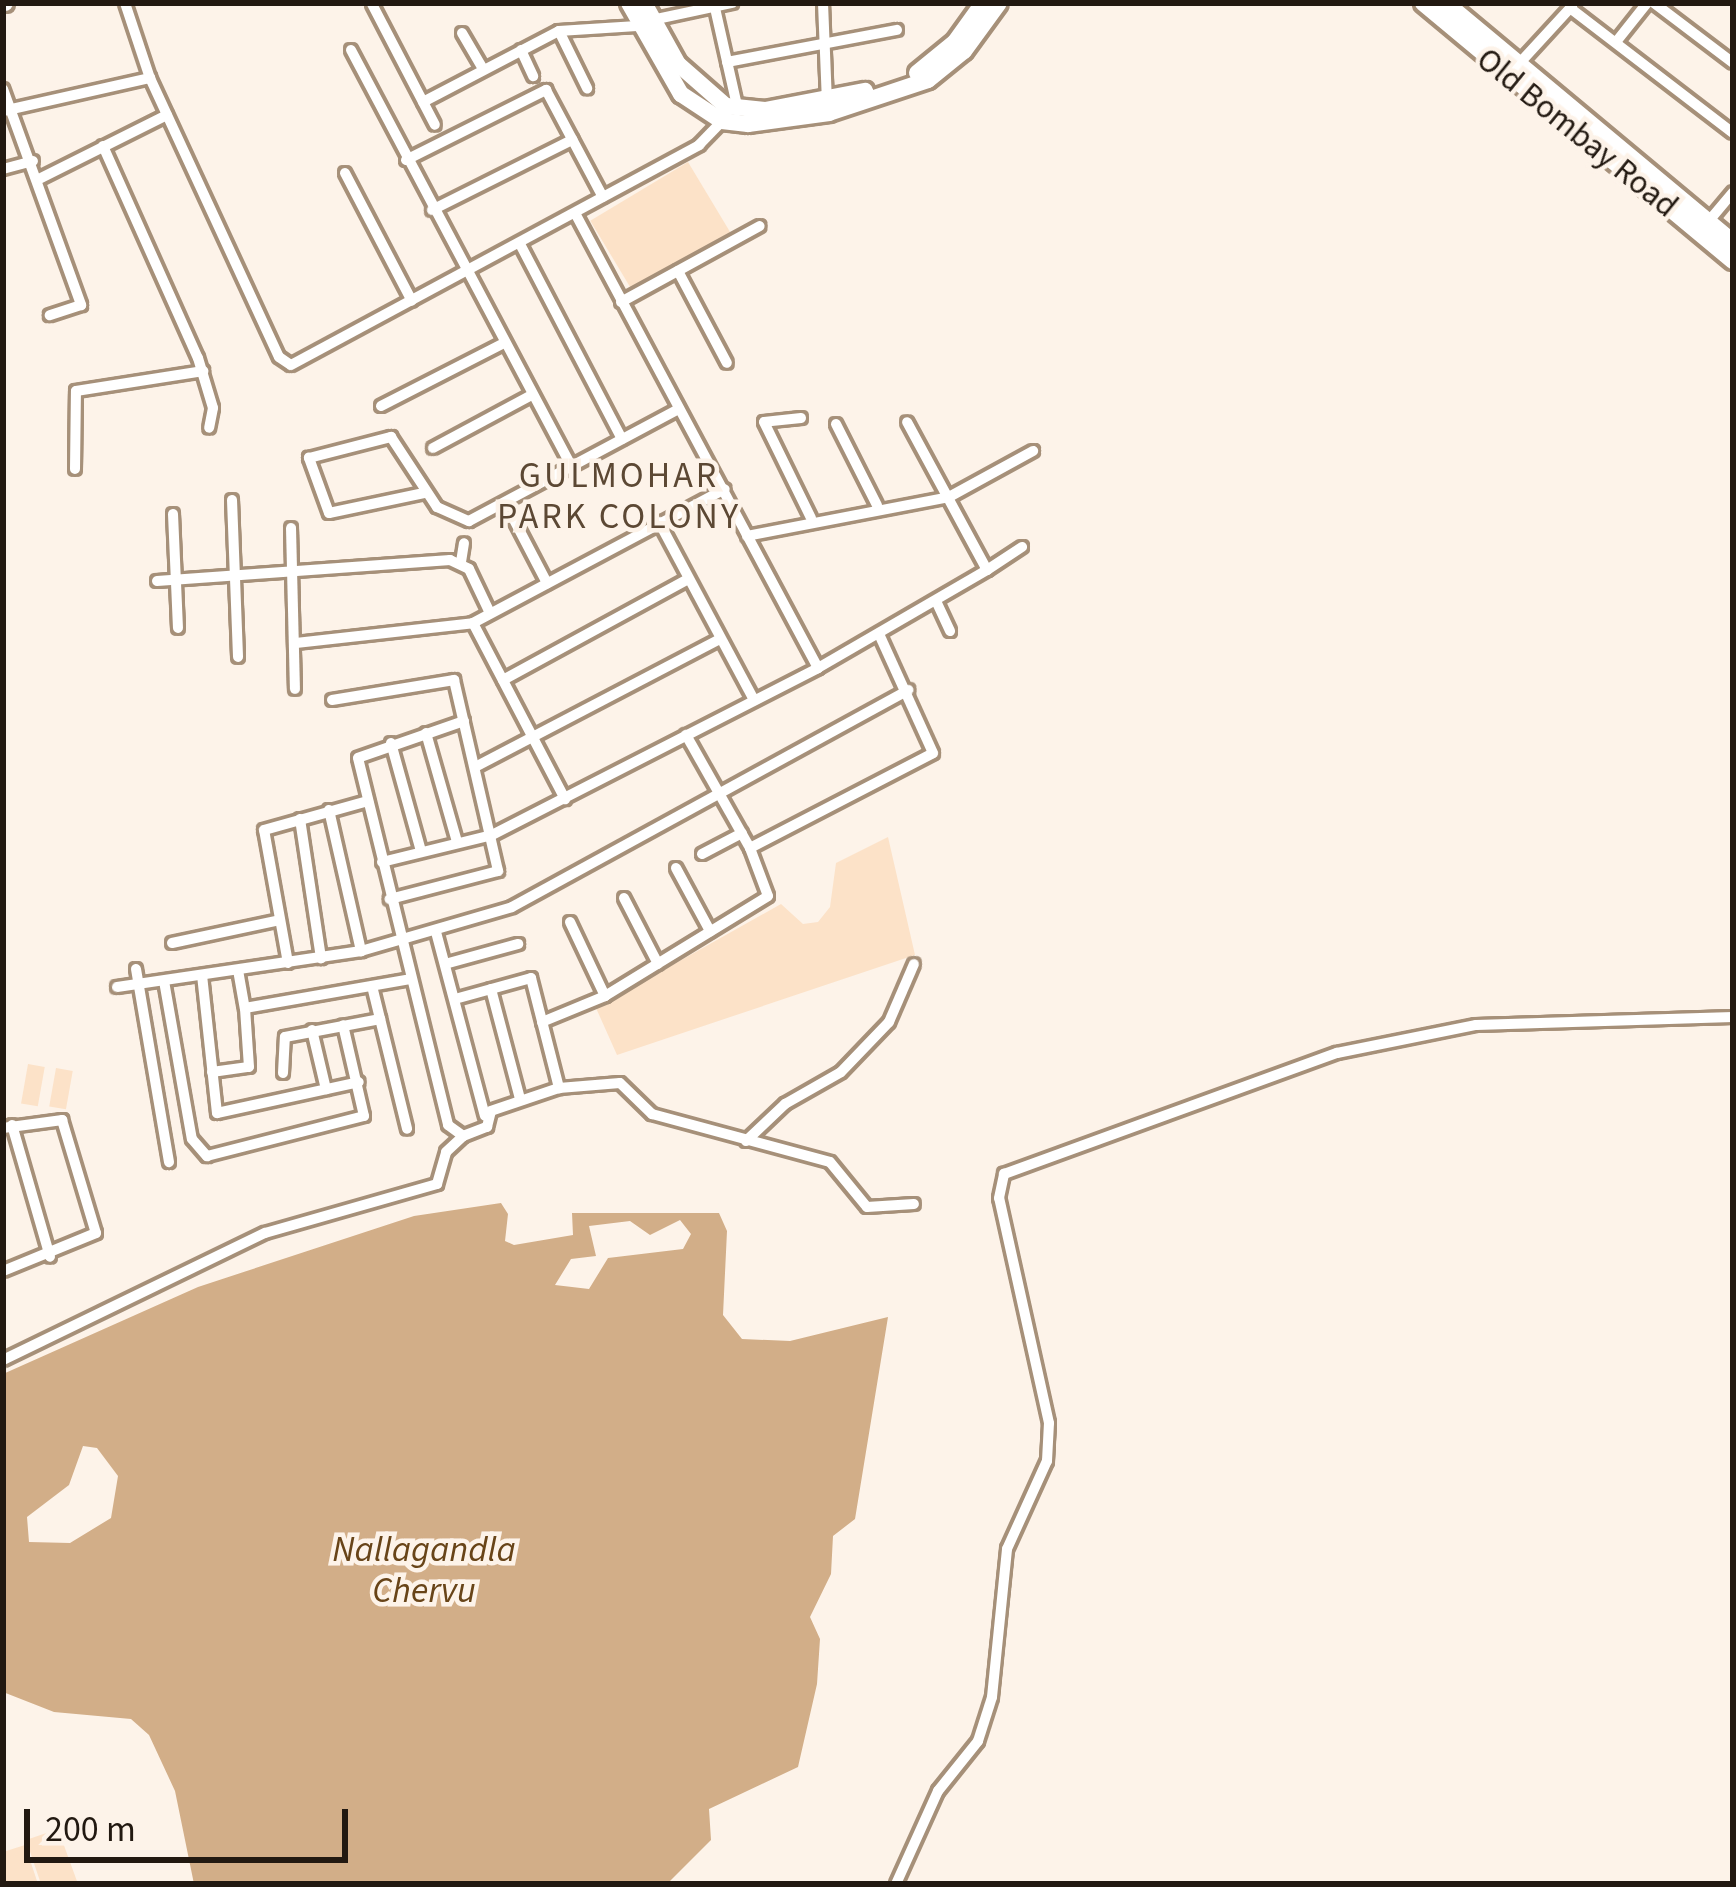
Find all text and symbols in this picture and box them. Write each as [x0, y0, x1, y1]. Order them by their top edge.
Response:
street label: Old Bombay Road [1469, 40, 1685, 226]
district label: GULMOHAR PARK COLONY [497, 453, 741, 538]
water label: Nallagandla Chervu [332, 1527, 516, 1612]
scale bar [30, 1785, 354, 1859]
text: 200 m [45, 1804, 136, 1855]

